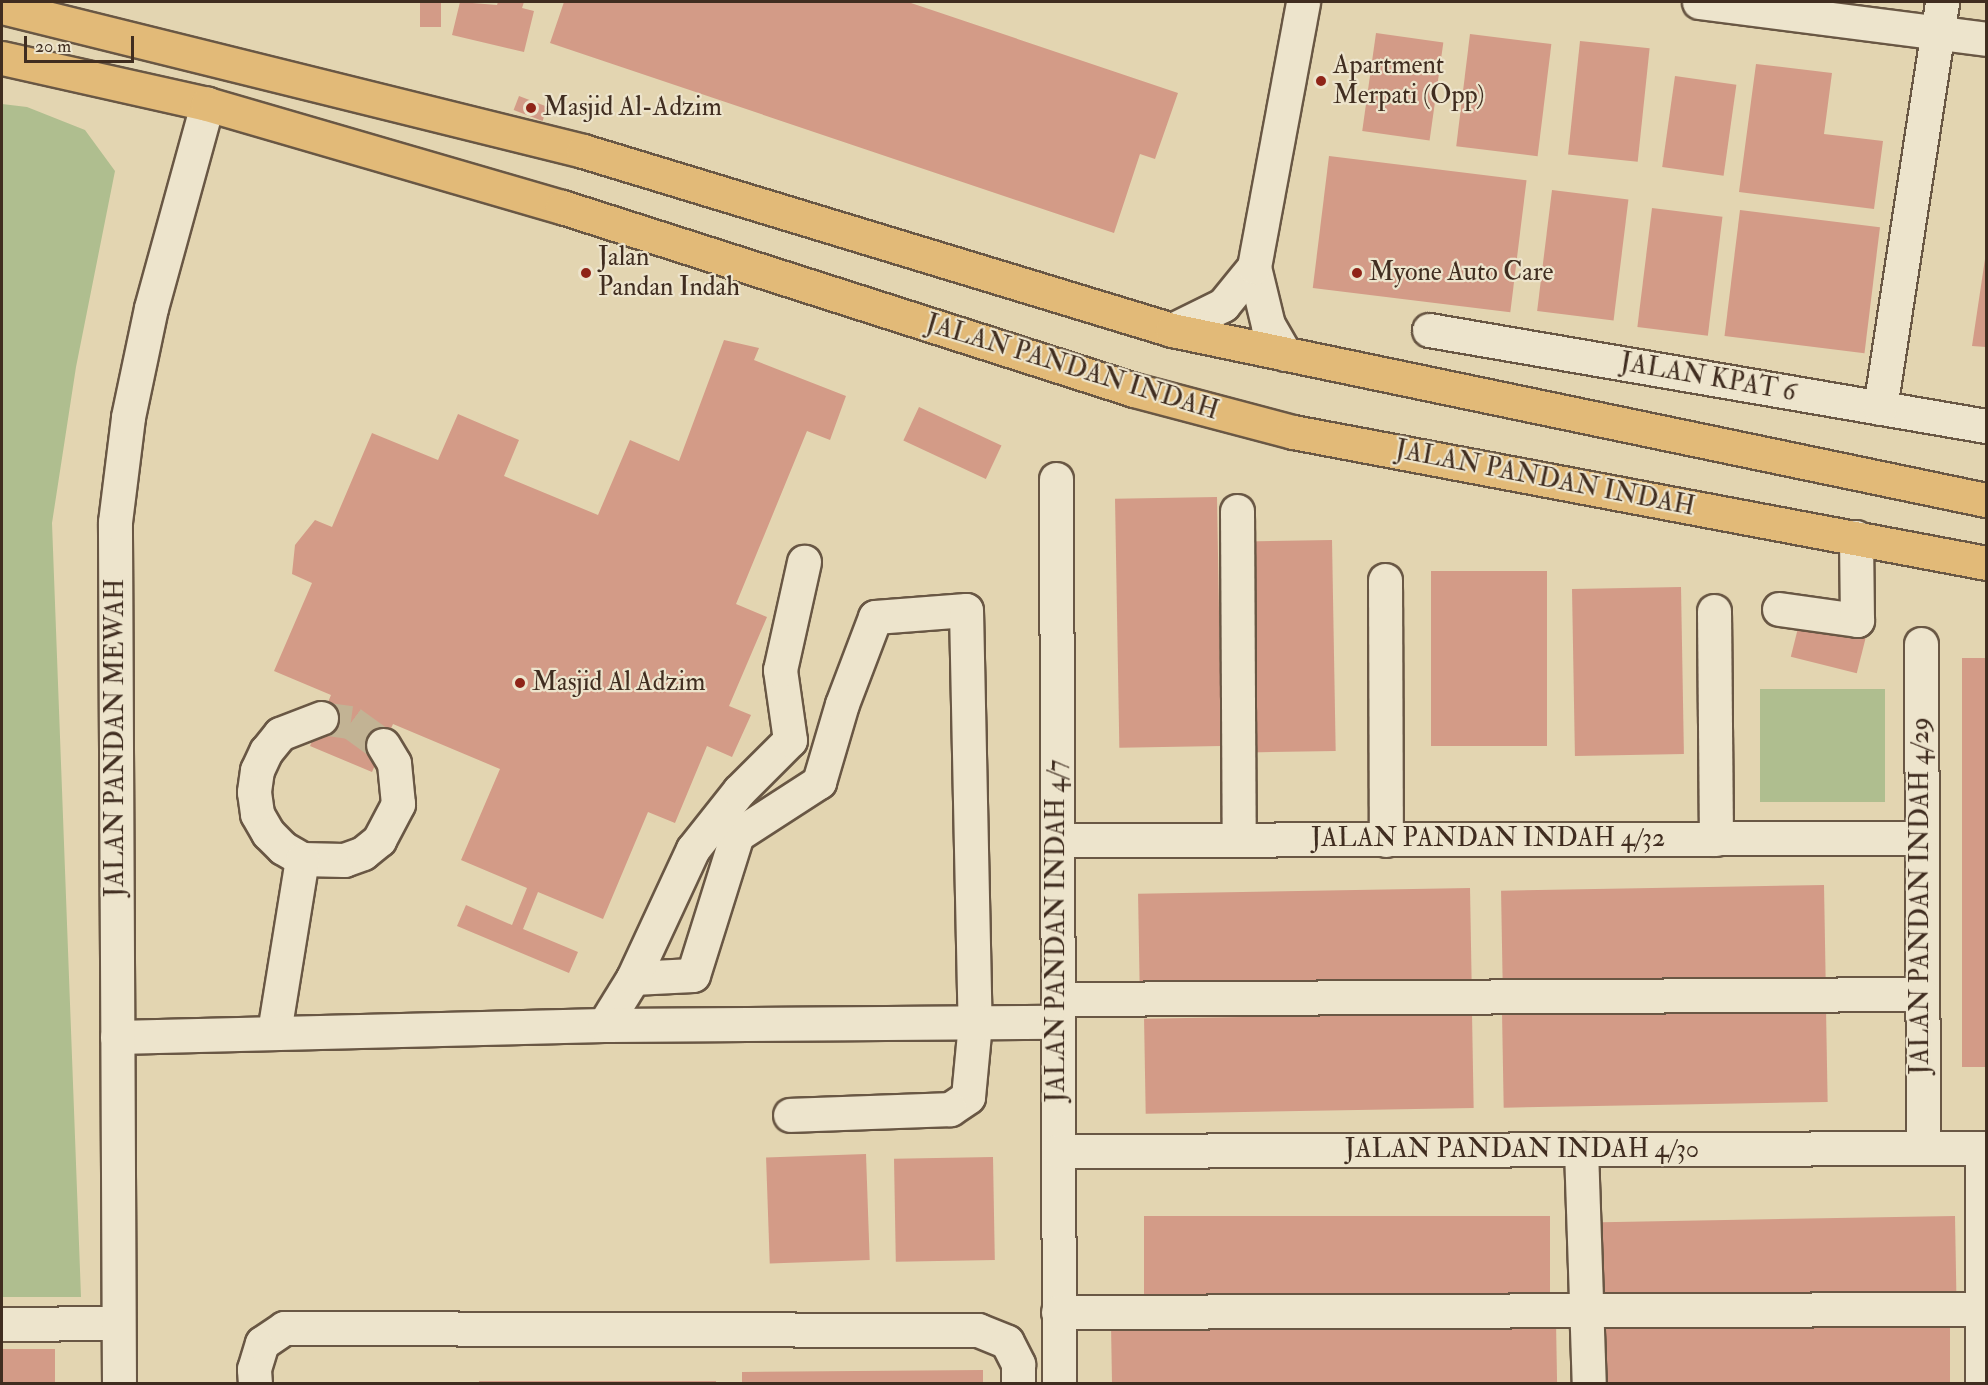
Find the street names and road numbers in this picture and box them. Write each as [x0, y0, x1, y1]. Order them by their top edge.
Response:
street label: JALAN PANDAN INDAH [922, 309, 1222, 427]
street label: JALAN KPAT 6 [1618, 347, 1798, 409]
street label: JALAN PANDAN INDAH [1393, 435, 1697, 523]
street label: JALAN PANDAN MEWAH [100, 579, 132, 897]
street label: JALAN PANDAN INDAH 4/29 [1905, 717, 1937, 1075]
street label: JALAN PANDAN INDAH 4/7 [1041, 759, 1073, 1103]
street label: JALAN PANDAN INDAH 4/32 [1311, 823, 1665, 855]
street label: JALAN PANDAN INDAH 4/30 [1345, 1134, 1699, 1166]

